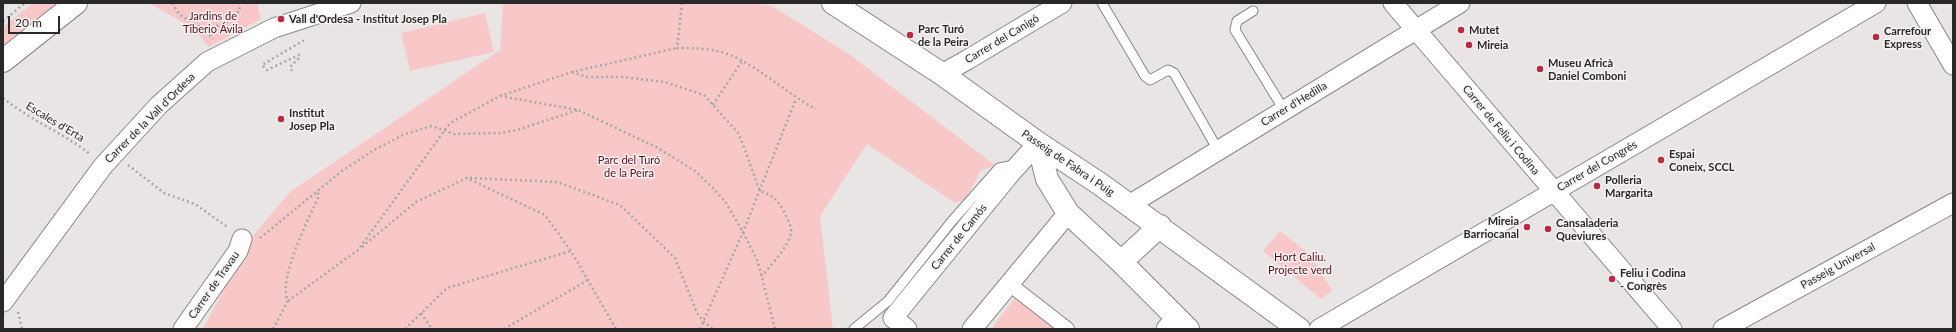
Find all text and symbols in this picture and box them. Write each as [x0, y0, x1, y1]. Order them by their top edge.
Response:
scale bar [10, 8, 62, 34]
park label: Jardins de Tiberio Ávila [183, 9, 243, 35]
place label: Vall d'Ordesa - Institut Josep Pla [289, 12, 447, 26]
street label: Carrer del Canigó [963, 12, 1041, 66]
marker: Vall d'Ordesa - Institut Josep Pla [276, 14, 286, 24]
text: 20 m [15, 15, 42, 30]
place label: Parc Turó de la Peira [918, 22, 969, 48]
place label: Mutet [1469, 23, 1499, 37]
place label: Carrefour Express [1884, 24, 1931, 50]
marker: Mutet [1456, 25, 1466, 35]
marker: Parc Turó de la Peira [905, 30, 915, 40]
marker: Carrefour Express [1871, 32, 1881, 42]
place label: Mireia [1477, 38, 1508, 52]
marker: Mireia [1464, 40, 1474, 50]
place label: Museu Africà Daniel Comboni [1548, 56, 1626, 82]
marker: Museu Africà Daniel Comboni [1535, 64, 1545, 74]
street label: Carrer de la Vall d'Ordesa [102, 70, 198, 166]
street label: Carrer d'Hedilla [1258, 79, 1330, 129]
street label: Carrer de Feliu i Codina [1460, 82, 1542, 178]
street label: Escales d'Erta [23, 99, 87, 145]
place label: Institut Josep Pla [289, 106, 335, 132]
marker: Institut Josep Pla [276, 114, 286, 124]
street label: Passeig de Fabra i Puig [1019, 127, 1117, 199]
street label: Carrer del Congrés [1555, 138, 1639, 194]
place label: Espai Coneix, SCCL [1669, 147, 1734, 173]
park label: Parc del Turó de la Peira [598, 153, 660, 179]
marker: Espai Coneix, SCCL [1656, 155, 1666, 165]
place label: Polleria Margarita [1605, 173, 1653, 199]
marker: Polleria Margarita [1592, 181, 1602, 191]
street label: Carrer de Camós [928, 201, 990, 273]
place label: Mireia Barriocanal [1464, 214, 1519, 240]
place label: Cansaladeria Queviures [1556, 216, 1618, 242]
marker: Mireia Barriocanal [1522, 222, 1532, 232]
marker: Cansaladeria Queviures [1543, 224, 1553, 234]
street label: Passeig Universal [1798, 240, 1878, 292]
street label: Carrer de Travau [186, 249, 242, 321]
park label: Hort Caliu. Projecte verd [1268, 250, 1332, 276]
place label: Feliu i Codina - Congrès [1620, 266, 1686, 292]
marker: Feliu i Codina - Congrès [1607, 274, 1617, 284]

